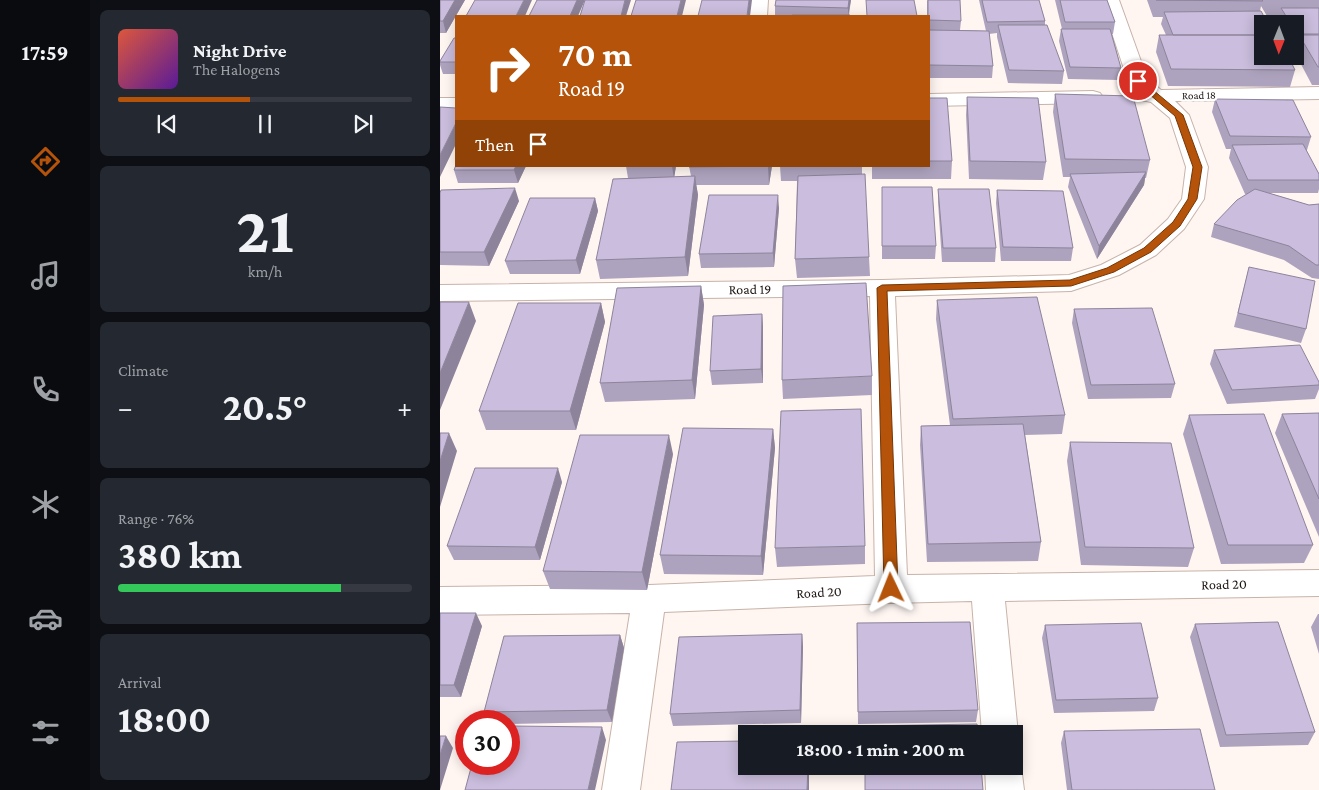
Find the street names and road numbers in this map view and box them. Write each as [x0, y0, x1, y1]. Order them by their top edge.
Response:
street label: Road 18 [1182, 89, 1216, 101]
street label: Road 19 [728, 281, 772, 297]
street label: Road 20 [1201, 576, 1247, 592]
street label: Road 20 [796, 583, 842, 601]

